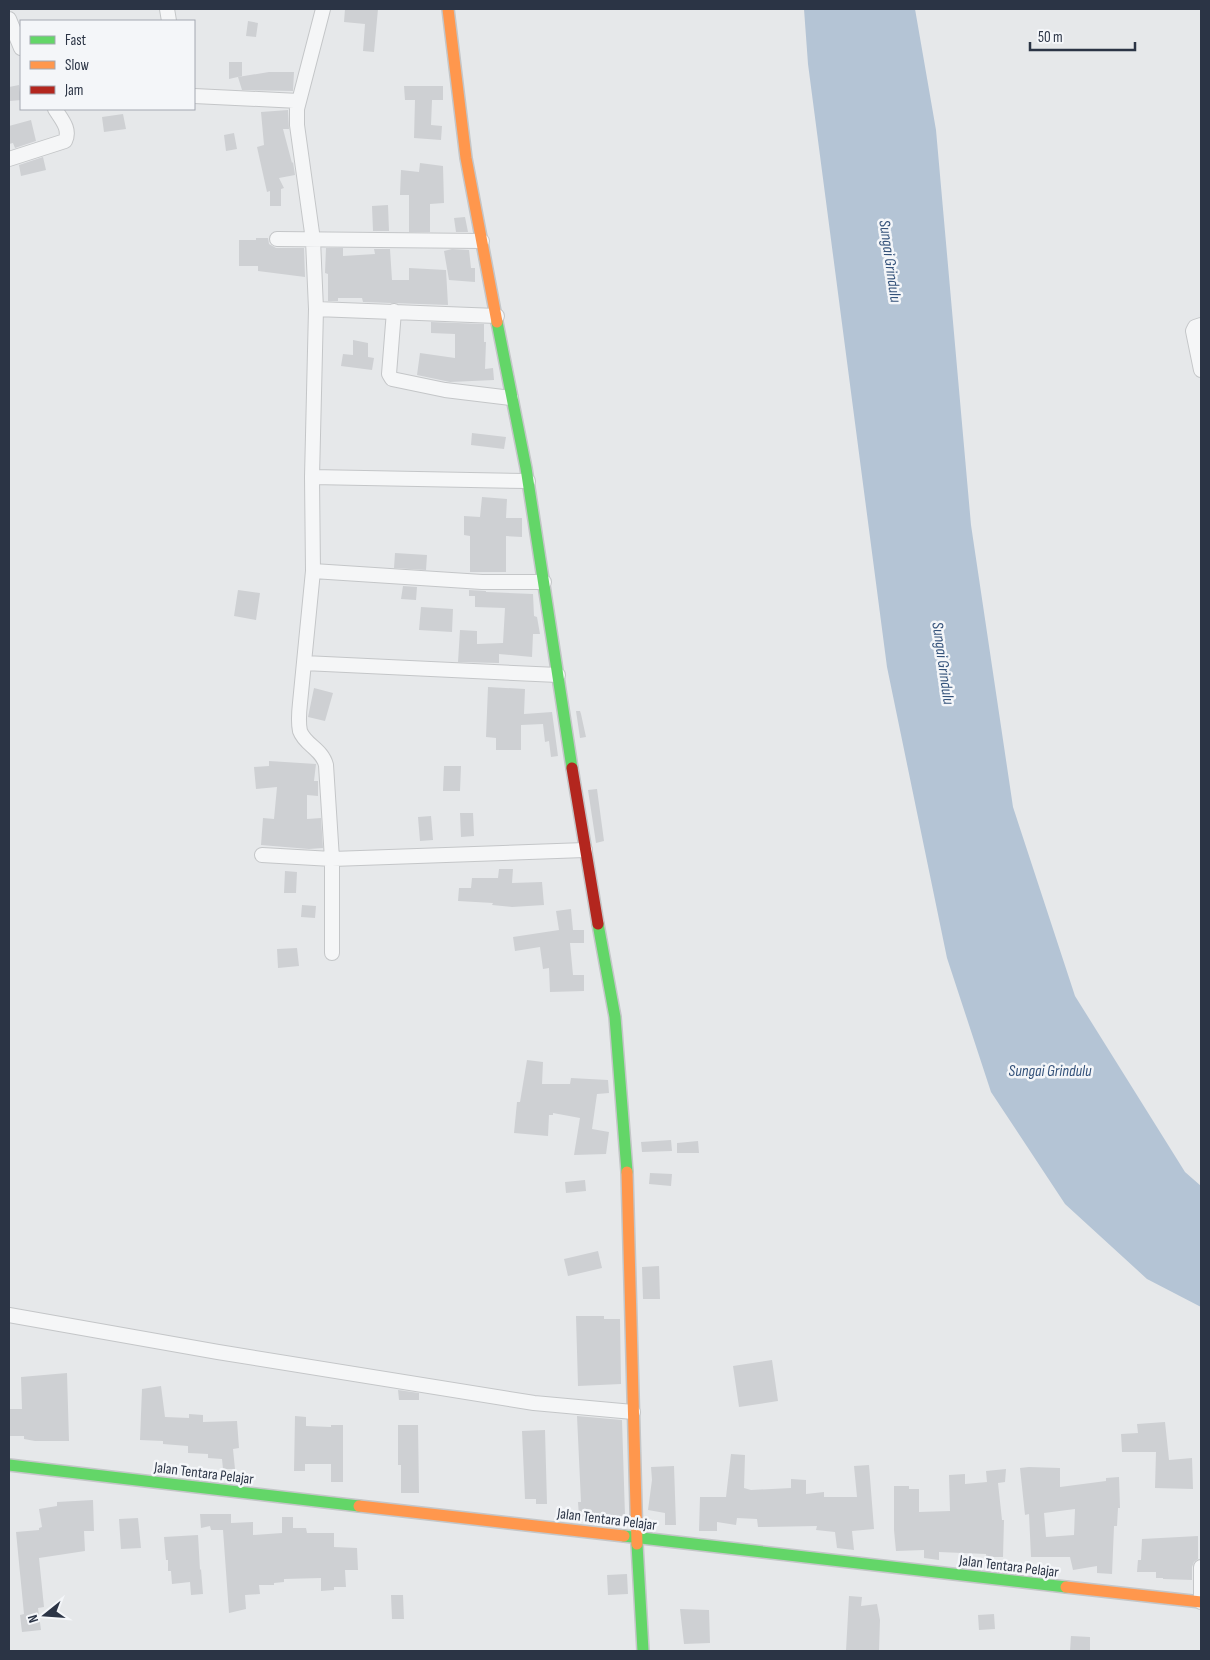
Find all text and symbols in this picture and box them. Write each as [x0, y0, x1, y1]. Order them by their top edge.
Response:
legend [20, 20, 195, 110]
scale bar [1030, 20, 1135, 52]
text: 50 m [1038, 28, 1063, 47]
text: Fast [65, 31, 87, 50]
text: Slow [65, 56, 89, 75]
text: Jam [64, 81, 83, 100]
water label: Sungai Grindulu [874, 219, 905, 304]
water label: Sungai Grindulu [927, 621, 958, 706]
water label: Sungai Grindulu [1009, 1062, 1092, 1081]
street label: Jalan Tentara Pelajar [152, 1458, 255, 1489]
street label: Jalan Tentara Pelajar [555, 1504, 658, 1535]
street label: Jalan Tentara Pelajar [957, 1551, 1060, 1582]
north arrow [20, 1590, 70, 1640]
text: N [24, 1613, 42, 1625]

